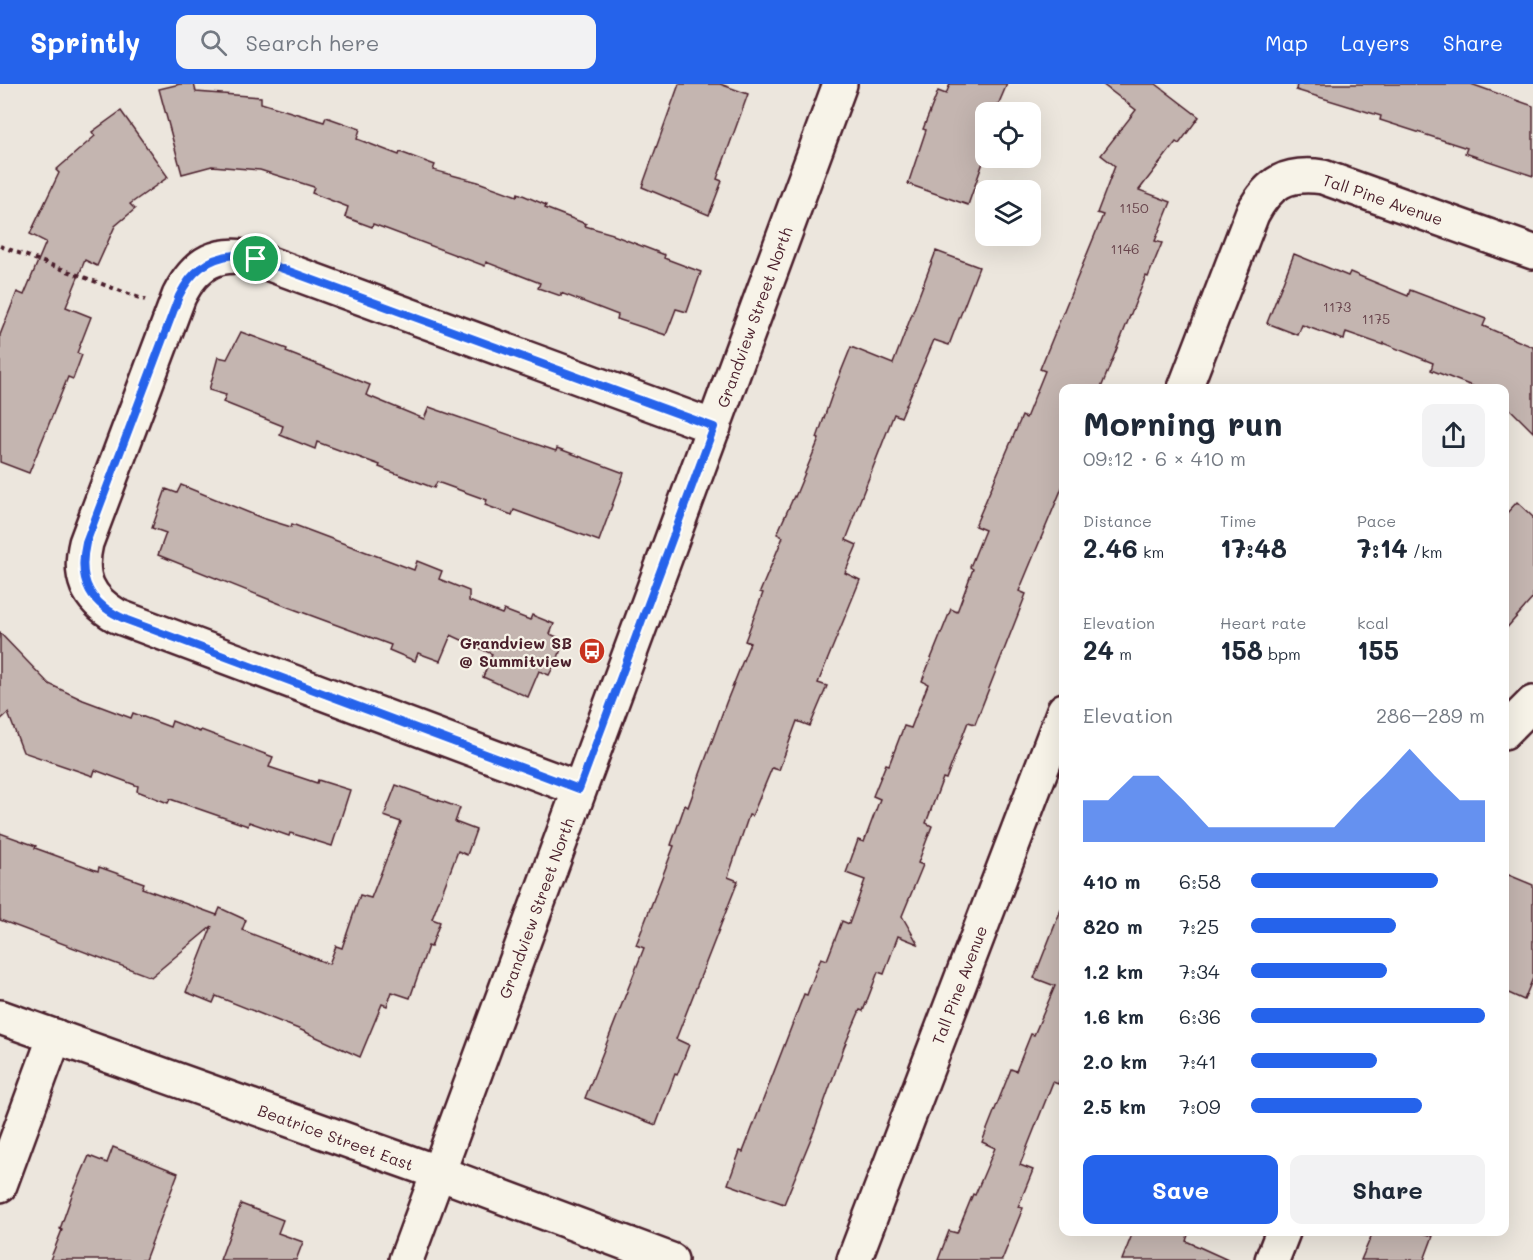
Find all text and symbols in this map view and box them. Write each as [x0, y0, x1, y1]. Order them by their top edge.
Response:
search box [176, 15, 596, 69]
text: Sprintly [30, 24, 140, 60]
icon: search [197, 26, 230, 59]
text: Search here [245, 28, 379, 57]
text: Map [1265, 29, 1308, 56]
text: Layers [1341, 29, 1410, 56]
text: Share [1443, 29, 1503, 56]
map controls [975, 102, 1041, 246]
button: locate [975, 102, 1041, 168]
street label: Tall Pine Avenue [1320, 169, 1446, 229]
button: layers [975, 180, 1041, 246]
house number: 1150 [1119, 198, 1149, 217]
street label: Grandview Street North [711, 224, 797, 410]
pin [230, 233, 281, 284]
house number: 1146 [1110, 239, 1140, 258]
icon: arrive [239, 242, 272, 275]
house number: 1173 [1323, 297, 1351, 316]
house number: 1175 [1362, 309, 1390, 328]
text: Morning run [1083, 401, 1283, 444]
button: share [1422, 404, 1485, 467]
text: 09:12 · 6 × 410 m [1083, 445, 1246, 471]
text: Distance [1083, 510, 1152, 531]
text: Time [1220, 510, 1256, 531]
text: Pace [1357, 510, 1396, 531]
text: 2.46 [1083, 531, 1138, 565]
text: 17:48 [1220, 531, 1287, 565]
text: 7:14 [1357, 531, 1408, 565]
text: km [1138, 541, 1164, 562]
text: /km [1408, 541, 1443, 562]
text: Elevation [1083, 612, 1155, 633]
text: Heart rate [1220, 612, 1306, 633]
text: kcal [1357, 612, 1389, 633]
place label: Grandview SB @ Summitview [459, 632, 572, 671]
text: 24 [1083, 633, 1114, 667]
text: 158 [1220, 633, 1263, 667]
text: 155 [1357, 633, 1399, 667]
bus stop icon: Grandview SB @ Summitview [577, 636, 607, 666]
text: m [1114, 643, 1132, 664]
text: bpm [1263, 643, 1301, 664]
text: Elevation [1083, 702, 1173, 728]
text: 286–289 m [1376, 702, 1485, 728]
street label: Grandview Street North [493, 815, 579, 1001]
text: 410 m [1083, 868, 1140, 894]
text: 6:58 [1179, 868, 1221, 894]
text: 820 m [1083, 913, 1143, 939]
text: 7:25 [1179, 913, 1219, 939]
street label: Tall Pine Avenue [927, 922, 991, 1048]
text: 1.2 km [1083, 958, 1143, 984]
text: 7:34 [1179, 958, 1220, 984]
text: 1.6 km [1083, 1003, 1144, 1029]
text: 6:36 [1179, 1003, 1221, 1029]
text: 2.0 km [1083, 1048, 1147, 1074]
text: 7:41 [1179, 1048, 1217, 1074]
text: 2.5 km [1083, 1093, 1146, 1119]
text: 7:09 [1179, 1093, 1220, 1119]
street label: Beatrice Street East [255, 1099, 417, 1175]
button: Save [1083, 1155, 1278, 1224]
button: Share [1290, 1155, 1485, 1224]

